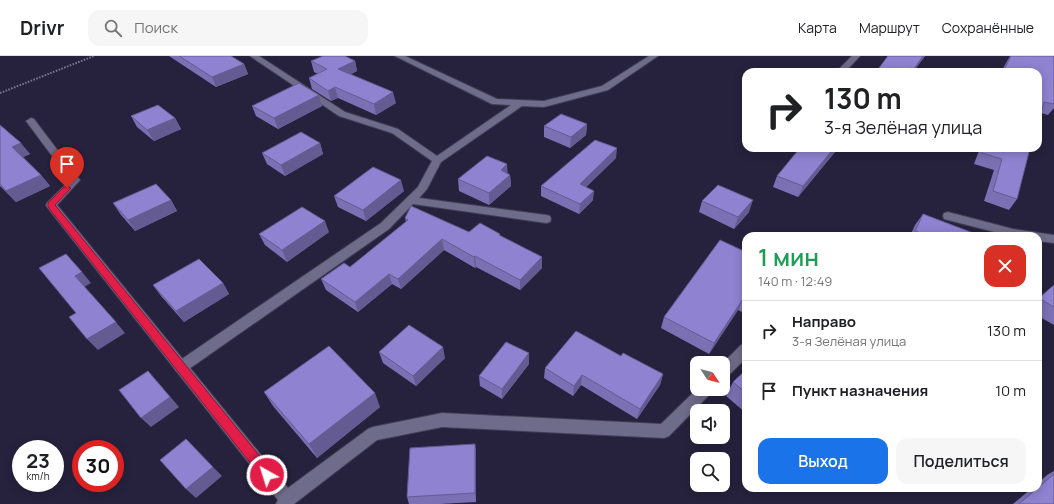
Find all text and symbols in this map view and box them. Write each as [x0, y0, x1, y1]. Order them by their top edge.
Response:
search box [88, 10, 368, 46]
text: Drivr [20, 15, 64, 41]
icon: search [102, 17, 124, 39]
text: Поиск [134, 17, 178, 38]
text: Карта [798, 18, 837, 37]
text: Маршрут [859, 18, 920, 37]
text: Сохранённые [942, 18, 1034, 37]
text: 130 m [824, 79, 902, 117]
icon: right [758, 84, 810, 136]
text: 3-я Зелёная улица [824, 115, 982, 139]
pin [50, 147, 84, 188]
icon: arrive [56, 153, 78, 175]
text: 1 мин [758, 240, 819, 273]
button: close [984, 245, 1026, 287]
text: 140 m · 12:49 [758, 272, 832, 290]
text: Направо [792, 311, 856, 332]
icon: right [758, 320, 780, 342]
text: 130 m [987, 320, 1026, 341]
text: 3-я Зелёная улица [792, 332, 906, 350]
north arrow [690, 356, 730, 396]
map controls [690, 356, 730, 492]
icon: arrive [758, 380, 780, 402]
text: Пункт назначения [792, 380, 928, 401]
text: 10 m [995, 380, 1026, 401]
button: sound [690, 404, 730, 444]
button: Выход [758, 438, 888, 484]
button: Поделиться [896, 438, 1026, 484]
speed limit sign: 30 [72, 440, 124, 492]
text: 23 [26, 447, 50, 474]
button: search [690, 452, 730, 492]
position arrow [246, 454, 288, 496]
text: km/h [26, 469, 50, 483]

